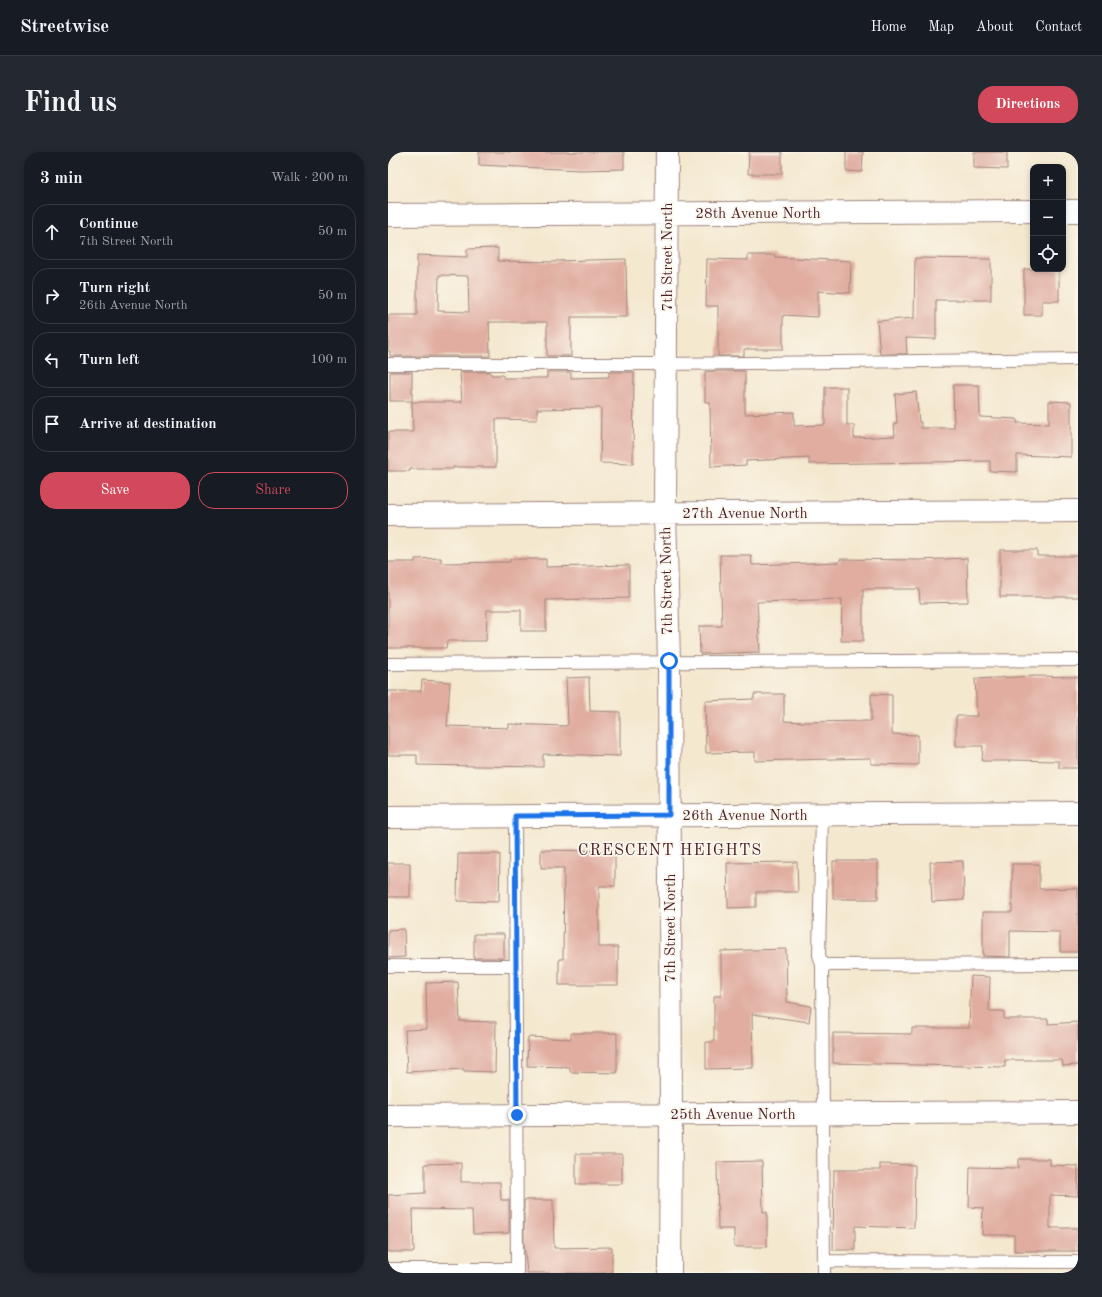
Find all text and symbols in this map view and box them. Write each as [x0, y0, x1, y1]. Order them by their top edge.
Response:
text: Streetwise [20, 18, 109, 37]
text: Home [871, 20, 906, 34]
text: Map [928, 20, 954, 34]
text: About [976, 20, 1013, 34]
text: Contact [1035, 20, 1082, 34]
button: Directions [978, 86, 1078, 123]
text: Find us [24, 90, 117, 118]
map controls [1030, 164, 1066, 272]
button: + [1030, 164, 1066, 200]
text: 3 min [40, 170, 83, 187]
text: Walk · 200 m [271, 171, 348, 184]
button: − [1030, 200, 1066, 236]
street label: 7th Street North [661, 203, 676, 311]
street label: 28th Avenue North [695, 207, 821, 222]
text: Continue [79, 217, 138, 232]
icon: ahead [41, 221, 63, 243]
text: 50 m [318, 225, 347, 238]
text: 7th Street North [79, 235, 173, 248]
button: locate [1030, 236, 1066, 272]
text: Turn right [79, 281, 150, 296]
icon: right [41, 285, 63, 307]
text: 50 m [318, 289, 347, 302]
text: 26th Avenue North [79, 299, 188, 312]
icon: left [41, 349, 63, 371]
text: Turn left [79, 353, 139, 368]
text: 100 m [310, 353, 347, 366]
icon: arrive [41, 413, 63, 435]
text: Arrive at destination [79, 417, 217, 432]
button: Save [40, 472, 190, 509]
button: Share [198, 472, 348, 509]
street label: 27th Avenue North [682, 507, 808, 522]
street label: 7th Street North [659, 526, 676, 636]
route start [660, 652, 678, 670]
street label: 26th Avenue North [682, 809, 808, 824]
district label: CRESCENT HEIGHTS [578, 843, 762, 859]
street label: 7th Street North [664, 874, 679, 982]
route end [508, 1106, 526, 1124]
street label: 25th Avenue North [670, 1108, 796, 1123]

